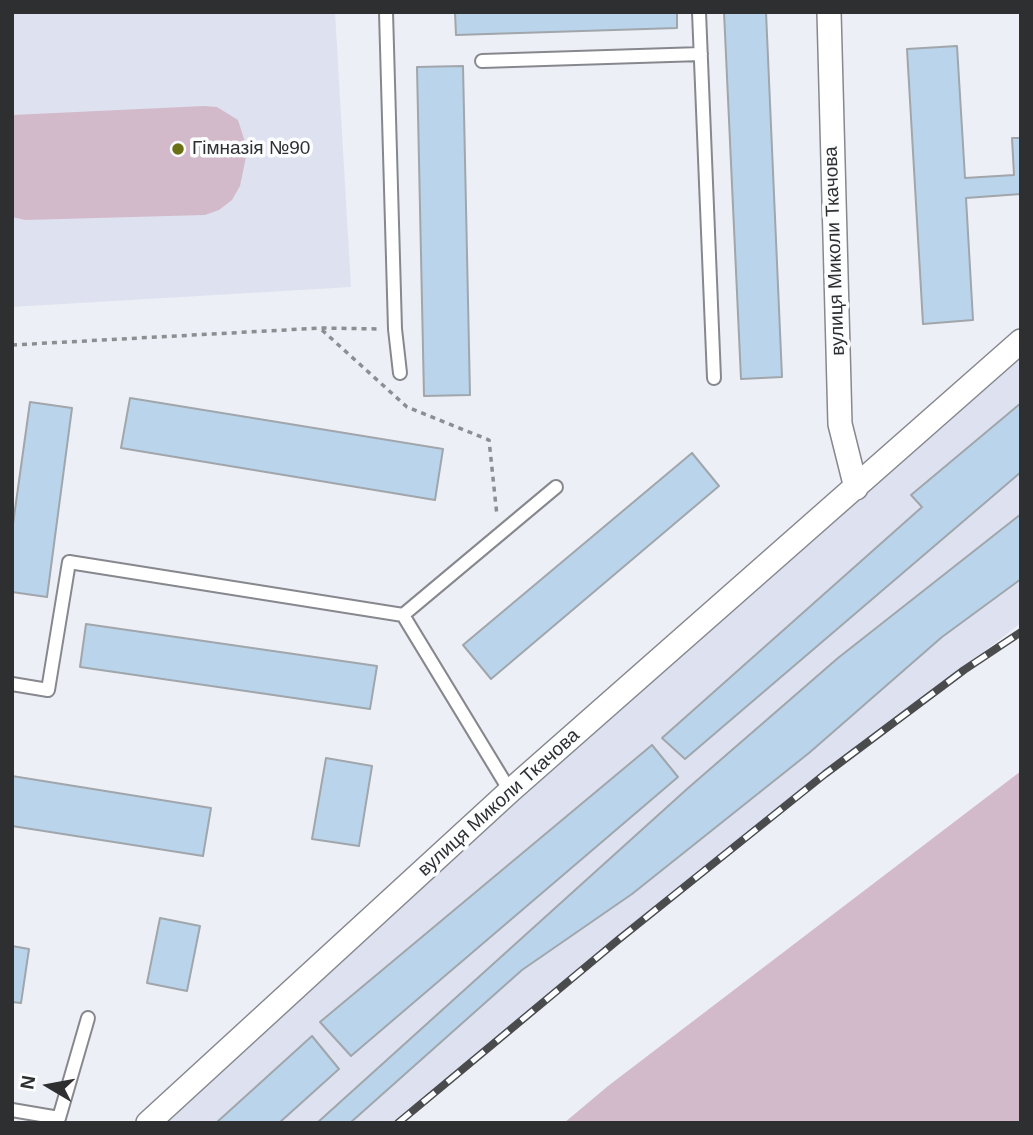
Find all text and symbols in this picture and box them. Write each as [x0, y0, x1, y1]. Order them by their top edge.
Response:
place label: Гімназія №90 [192, 138, 310, 160]
marker: Гімназія №90 [170, 141, 186, 157]
street label: вулиця Миколи Ткачова [820, 146, 850, 356]
street label: вулиця Миколи Ткачова [414, 724, 584, 882]
north arrow [14, 1051, 84, 1121]
text: N [16, 1074, 39, 1091]

